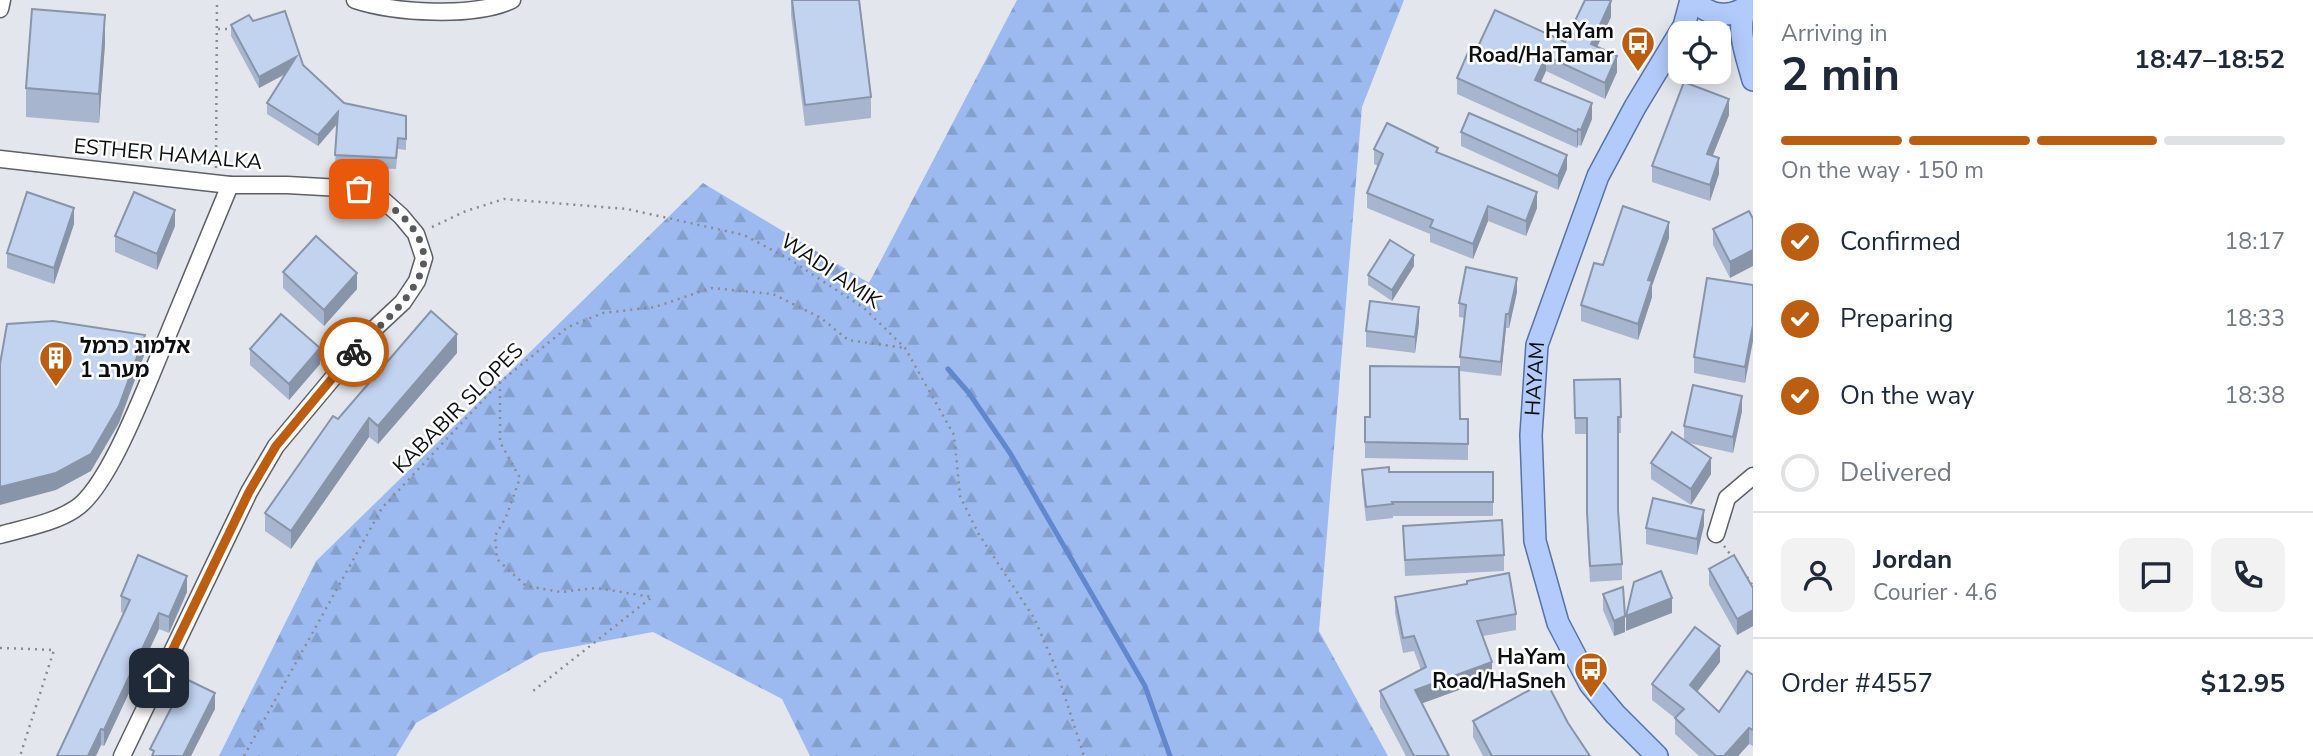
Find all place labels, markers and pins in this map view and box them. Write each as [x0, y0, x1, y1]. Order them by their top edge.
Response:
place label: HaYam Road/HaTamar [1468, 17, 1615, 69]
bus stop icon: HaYam Road/HaTamar [1619, 24, 1657, 73]
pin [329, 159, 389, 219]
place label: אלמוג כרמל מערב 1 [80, 332, 191, 384]
building icon: אלמוג כרמל מערב 1 [37, 339, 75, 388]
place label: HaYam Road/HaSneh [1432, 643, 1566, 695]
pin [129, 648, 189, 708]
bus stop icon: HaYam Road/HaSneh [1572, 650, 1610, 699]

